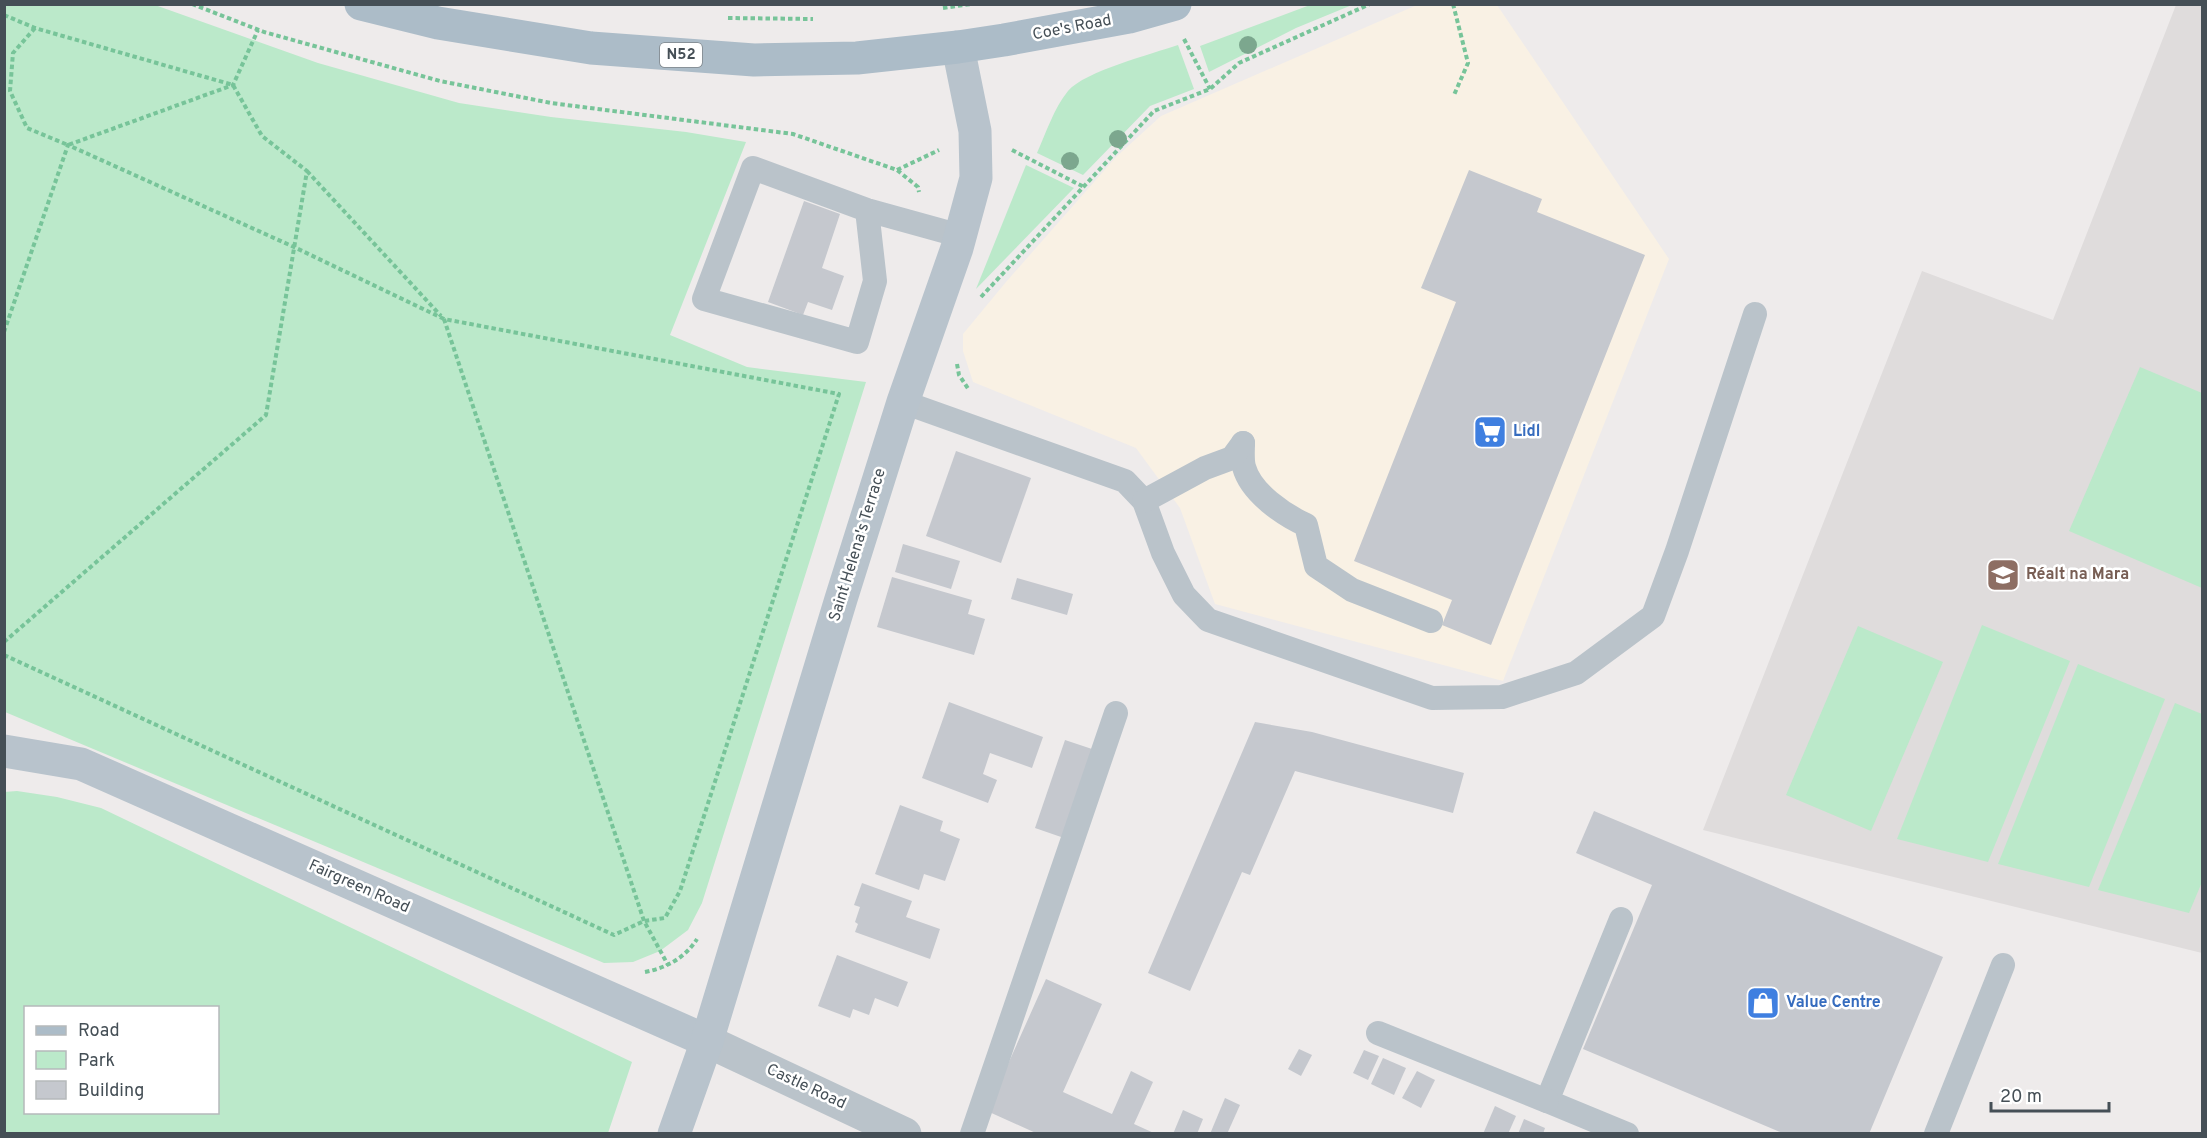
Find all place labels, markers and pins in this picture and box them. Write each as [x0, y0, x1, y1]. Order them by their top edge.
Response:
supermarket icon: Lidl [1472, 414, 1508, 450]
place label: Lidl [1513, 422, 1540, 442]
school or university icon: Réalt na Mara [1985, 557, 2021, 593]
place label: Réalt na Mara [2026, 565, 2129, 585]
shop icon: Value Centre [1745, 985, 1781, 1021]
place label: Value Centre [1786, 993, 1881, 1013]

